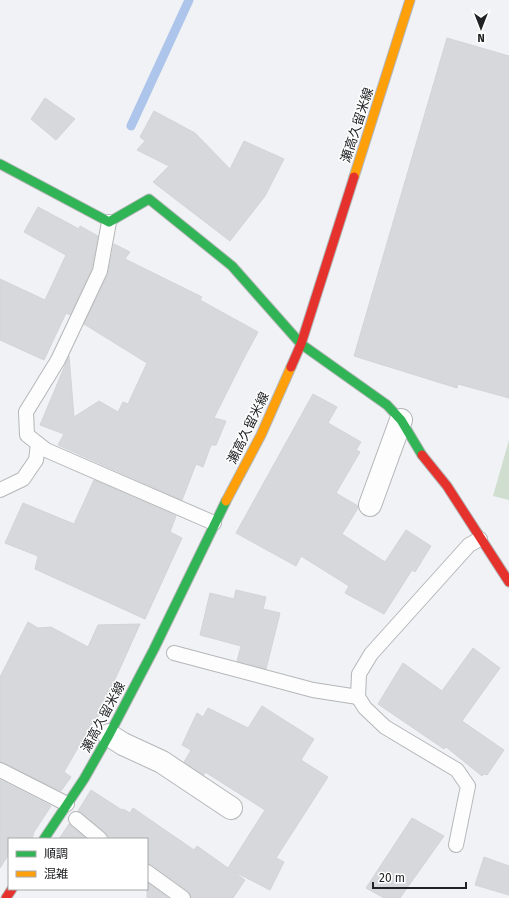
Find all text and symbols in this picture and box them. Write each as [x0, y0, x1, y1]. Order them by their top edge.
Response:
north arrow [461, 8, 501, 48]
text: N [477, 31, 485, 44]
street label: 瀬高久留米線 [338, 86, 376, 164]
street label: 瀬高久留米線 [224, 390, 272, 466]
street label: 瀬高久留米線 [78, 679, 128, 755]
legend [8, 838, 148, 890]
text: 順調 [44, 847, 68, 861]
scale bar [373, 864, 466, 890]
text: 混雑 [44, 867, 68, 881]
text: 20 m [379, 871, 405, 885]

